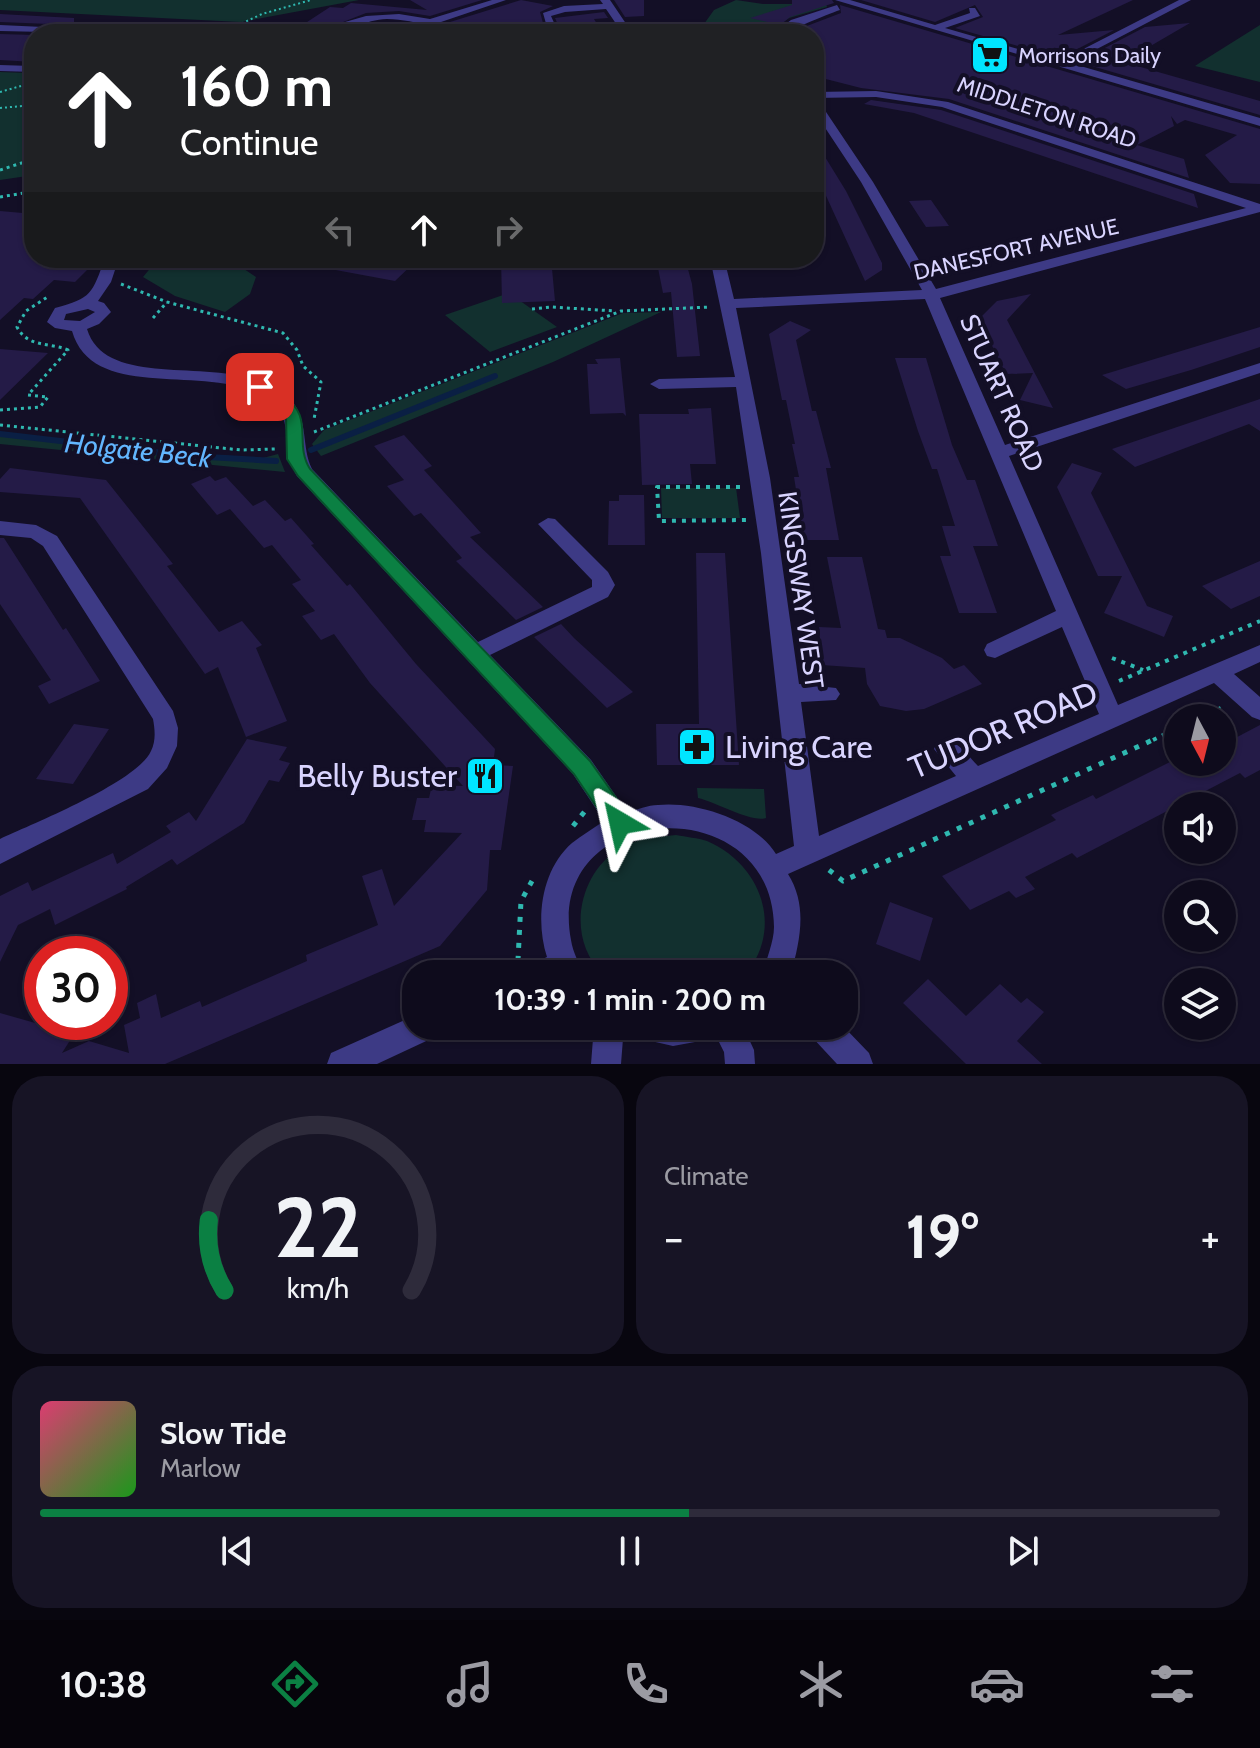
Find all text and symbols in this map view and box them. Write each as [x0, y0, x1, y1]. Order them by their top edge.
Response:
supermarket icon: Morrisons Daily [969, 34, 1011, 76]
place label: Morrisons Daily [1018, 42, 1161, 69]
text: 160 m [180, 52, 333, 120]
icon: ahead [48, 56, 152, 160]
street label: MIDDLETON ROAD [954, 71, 1140, 154]
text: Continue [180, 120, 319, 164]
icon: left [318, 208, 362, 252]
icon: ahead [402, 208, 446, 252]
icon: right [486, 208, 530, 252]
street label: DANESFORT AVENUE [911, 213, 1121, 286]
street label: STUART ROAD [953, 309, 1051, 477]
pin [226, 353, 294, 421]
icon: arrive [238, 365, 282, 409]
water label: Holgate Beck [63, 425, 214, 475]
street label: KINGSWAY WEST [771, 489, 831, 691]
street label: TUDOR ROAD [903, 672, 1103, 787]
north arrow [1164, 704, 1236, 776]
map controls [1164, 704, 1236, 1040]
pharmacy icon: Living Care [676, 726, 718, 768]
place label: Living Care [725, 727, 873, 766]
restaurant icon: Belly Buster [464, 755, 506, 797]
place label: Belly Buster [297, 756, 458, 795]
position arrow [578, 781, 662, 865]
button: sound [1164, 792, 1236, 864]
button: search [1164, 880, 1236, 952]
speed limit sign: 30 [24, 936, 128, 1040]
button: layers [1164, 968, 1236, 1040]
text: 10:39 · 1 min · 200 m [494, 981, 766, 1018]
text: Climate [664, 1160, 749, 1192]
text: 22 [274, 1177, 362, 1278]
text: 19° [905, 1200, 979, 1273]
text: − [664, 1211, 683, 1264]
text: + [1201, 1211, 1220, 1264]
text: km/h [287, 1270, 349, 1305]
text: Slow Tide [160, 1415, 287, 1452]
text: Marlow [160, 1452, 241, 1484]
icon: previous [215, 1529, 259, 1573]
icon: pause [608, 1529, 652, 1573]
icon: next [1001, 1529, 1045, 1573]
icon: directions [267, 1656, 323, 1712]
icon: music [442, 1656, 498, 1712]
icon: phone [618, 1656, 674, 1712]
icon: climate [793, 1656, 849, 1712]
icon: car [969, 1656, 1025, 1712]
icon: filters [1144, 1656, 1200, 1712]
text: 10:38 [60, 1662, 148, 1706]

